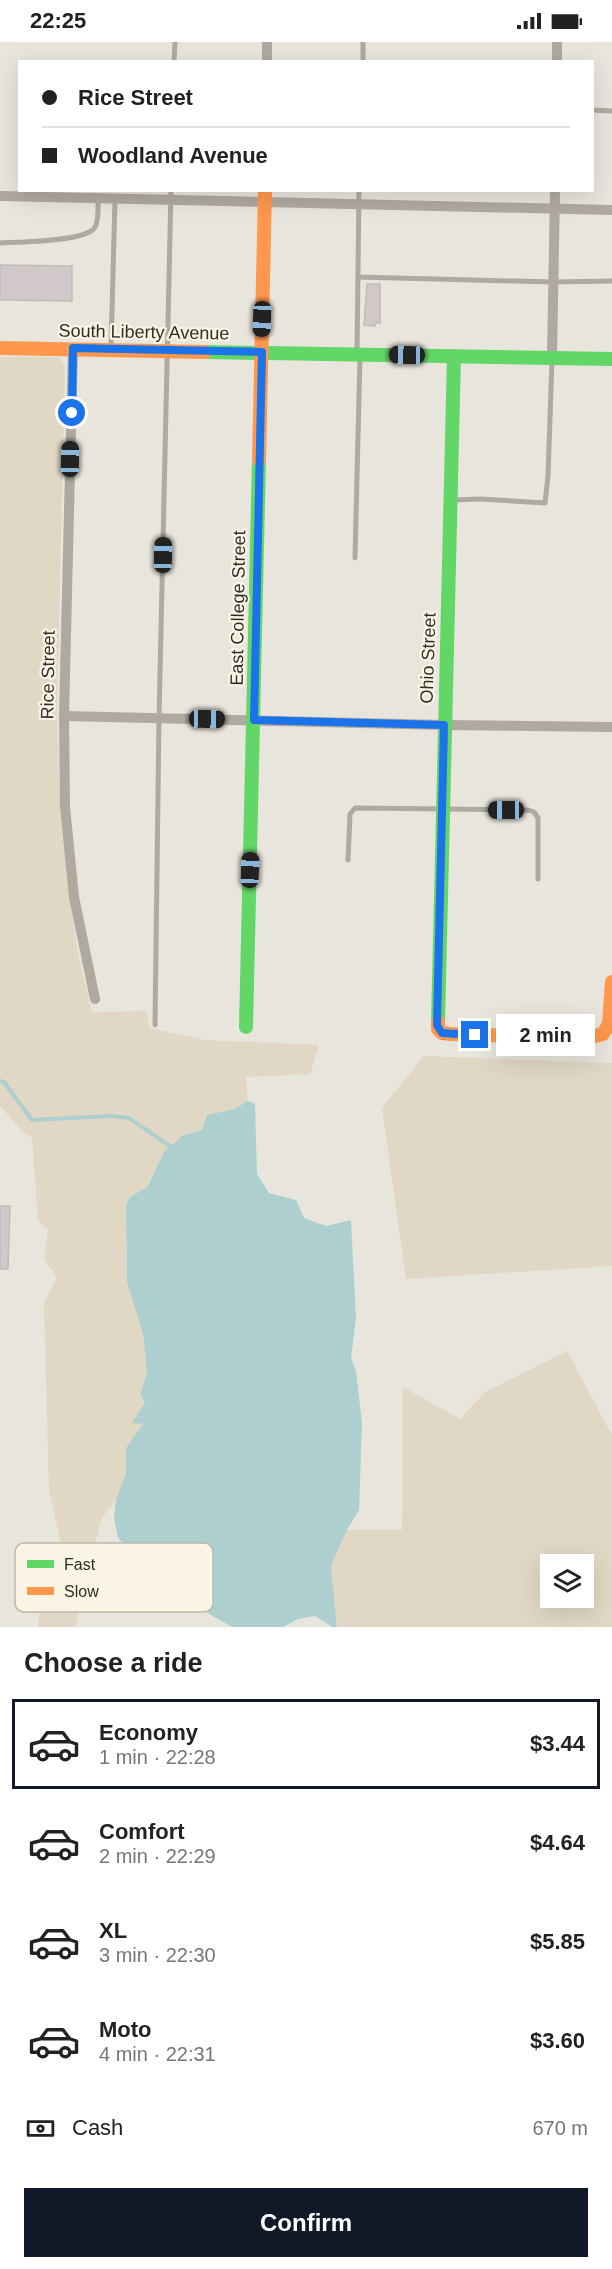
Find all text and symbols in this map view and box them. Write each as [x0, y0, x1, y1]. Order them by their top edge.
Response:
text: 22:25 [30, 8, 86, 33]
text: Rice Street [78, 85, 193, 110]
text: Woodland Avenue [78, 143, 268, 168]
car [252, 301, 272, 337]
street label: South Liberty Avenue [58, 321, 230, 343]
car [389, 346, 425, 364]
route start [58, 399, 85, 426]
car [61, 441, 79, 477]
street label: East College Street [227, 530, 249, 686]
car [154, 537, 172, 573]
street label: Ohio Street [416, 612, 440, 704]
street label: Rice Street [37, 630, 59, 720]
car [189, 710, 225, 728]
car [488, 801, 524, 819]
car [240, 852, 260, 888]
callout: 2 min [496, 1014, 595, 1056]
route end [461, 1021, 488, 1048]
text: 2 min [519, 1024, 572, 1046]
legend [15, 1543, 213, 1612]
map controls [540, 1554, 594, 1608]
button: layers [540, 1554, 594, 1608]
text: Fast [64, 1556, 96, 1573]
text: Slow [64, 1583, 99, 1600]
text: Choose a ride [24, 1648, 203, 1678]
icon: car [27, 1717, 81, 1771]
text: Economy [99, 1720, 198, 1745]
text: $3.44 [530, 1731, 585, 1756]
text: 1 min · 22:28 [99, 1746, 216, 1768]
icon: car [27, 1816, 81, 1870]
text: Comfort [99, 1819, 185, 1844]
text: $4.64 [530, 1830, 585, 1855]
text: 2 min · 22:29 [99, 1845, 216, 1867]
icon: car [27, 1915, 81, 1969]
text: XL [99, 1918, 127, 1943]
text: $5.85 [530, 1929, 585, 1954]
text: 3 min · 22:30 [99, 1944, 216, 1966]
icon: car [27, 2014, 81, 2068]
text: Moto [99, 2017, 152, 2042]
text: $3.60 [530, 2028, 585, 2053]
text: 4 min · 22:31 [99, 2043, 216, 2065]
icon: cash [24, 2112, 57, 2145]
text: Cash [72, 2115, 123, 2140]
text: 670 m [532, 2117, 588, 2139]
button: Confirm [24, 2188, 588, 2257]

